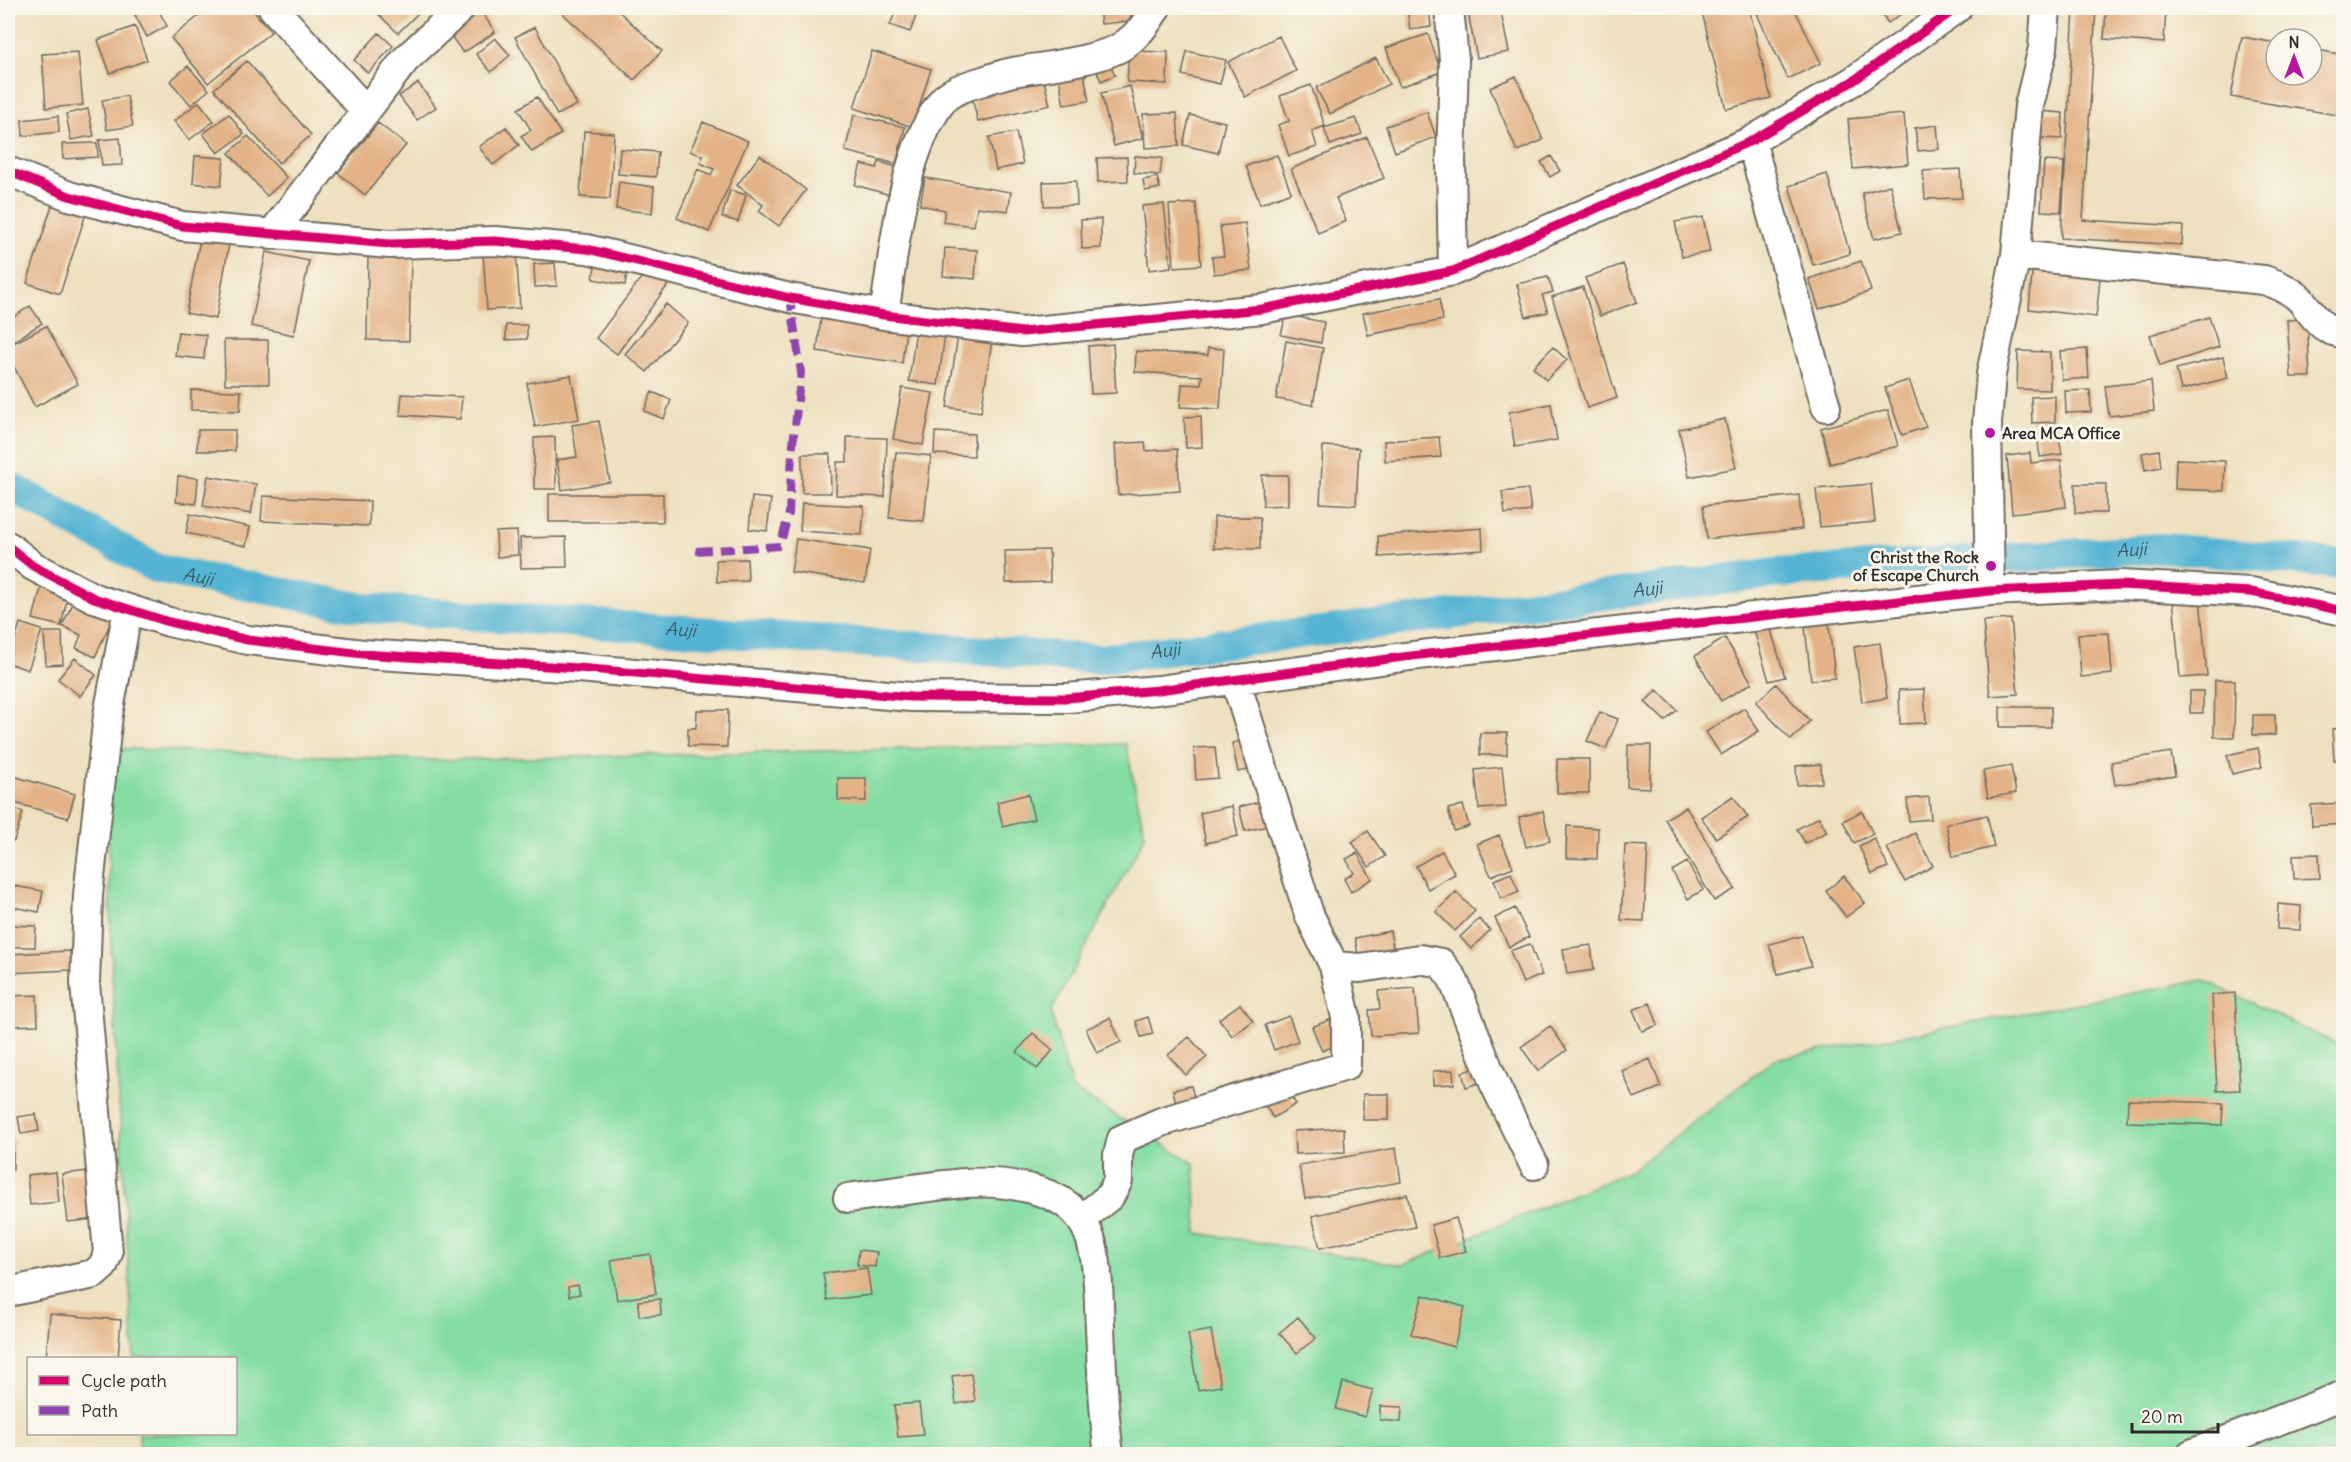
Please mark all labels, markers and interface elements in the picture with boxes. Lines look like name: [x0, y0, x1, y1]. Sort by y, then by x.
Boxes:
north arrow: [2264, 27, 2324, 87]
text: N: [2288, 32, 2300, 52]
place label: Area MCA Office: [2002, 423, 2121, 443]
marker: Area MCA Office: [1983, 426, 1997, 440]
water label: Auji: [2116, 537, 2149, 562]
place label: Christ the Rock of Escape Church: [1853, 547, 1979, 586]
marker: Christ the Rock of Escape Church: [1984, 559, 1998, 573]
water label: Auji: [181, 562, 217, 591]
water label: Auji: [1631, 575, 1665, 602]
water label: Auji: [665, 617, 698, 642]
water label: Auji: [1149, 637, 1183, 664]
legend: [27, 1357, 237, 1435]
text: Cycle path: [81, 1369, 167, 1392]
scale bar: [2132, 1396, 2218, 1434]
text: Path: [81, 1399, 118, 1422]
text: 20 m: [2141, 1405, 2183, 1428]

